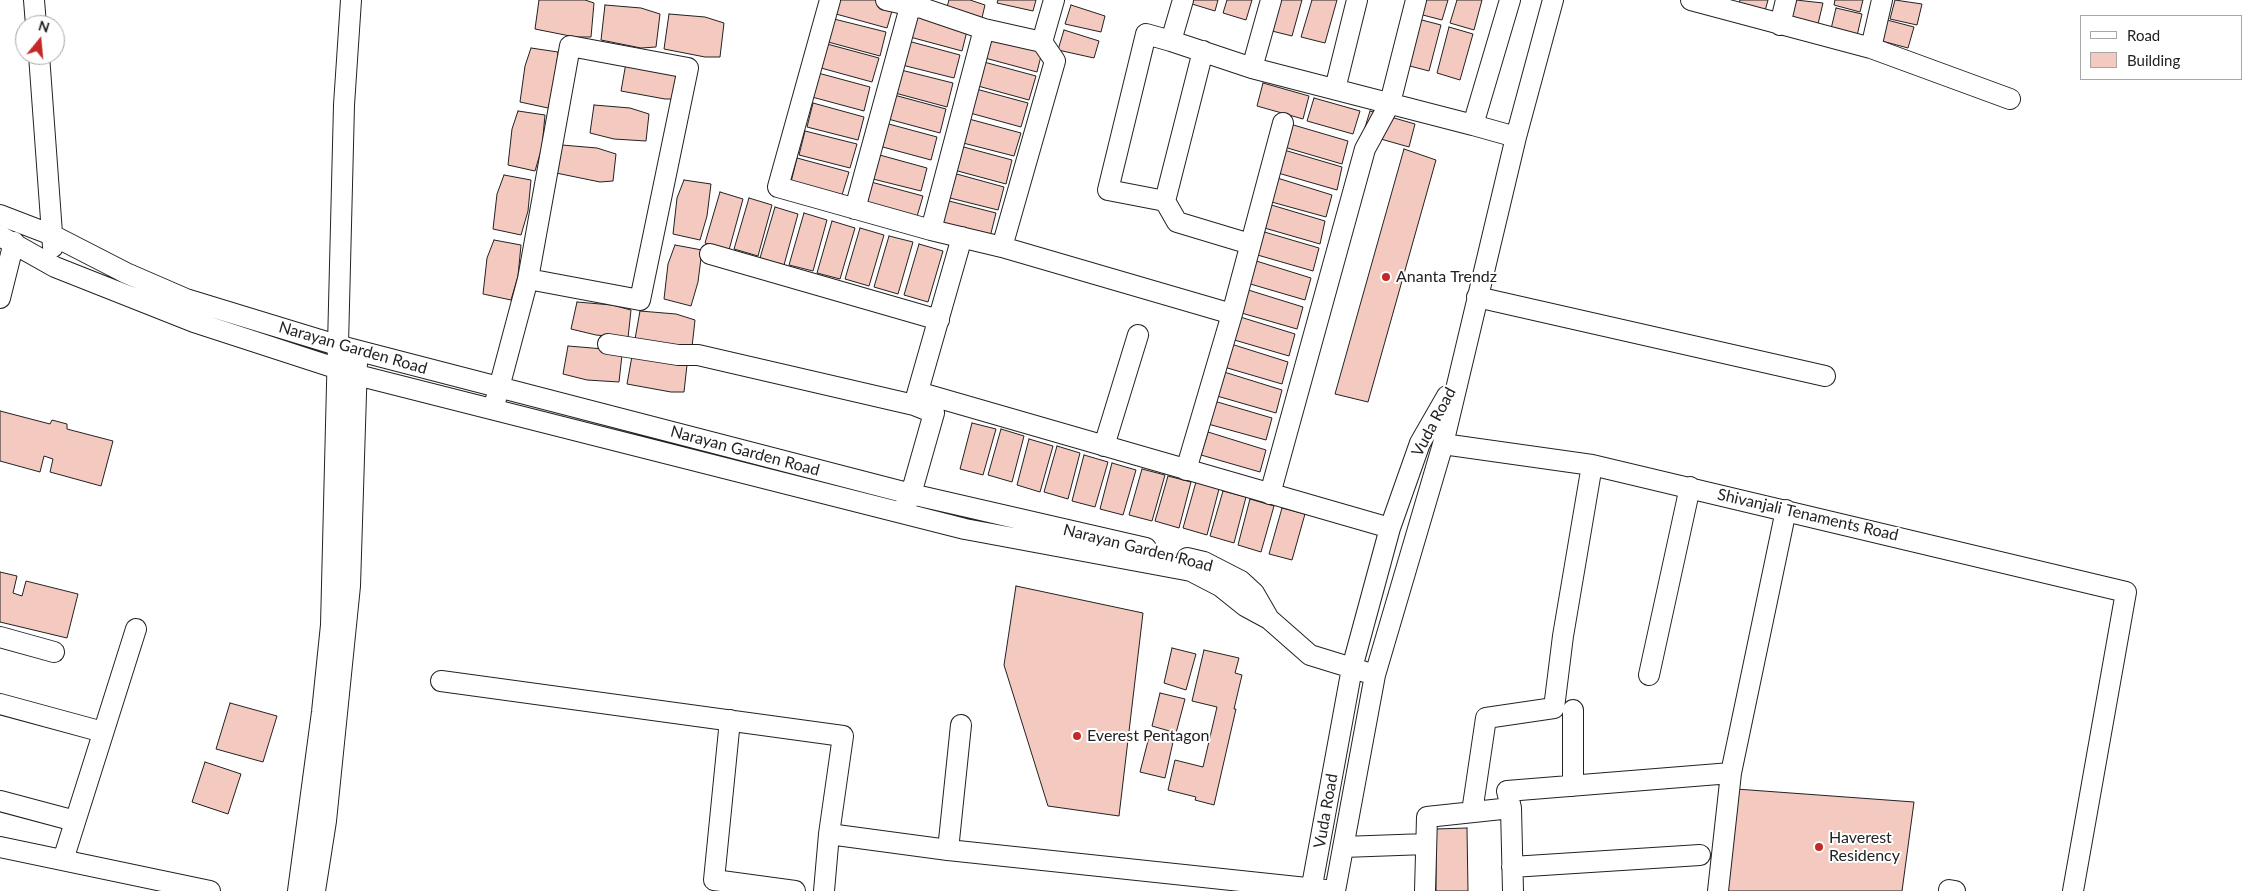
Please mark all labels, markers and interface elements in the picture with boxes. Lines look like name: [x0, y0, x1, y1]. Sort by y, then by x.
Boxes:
north arrow: [15, 15, 65, 65]
legend: [2080, 15, 2242, 80]
text: N: [37, 16, 52, 36]
text: Road: [2127, 26, 2160, 44]
text: Building: [2127, 51, 2180, 69]
place label: Ananta Trendz: [1396, 267, 1497, 287]
marker: Ananta Trendz: [1380, 271, 1392, 283]
street label: Narayan Garden Road: [277, 318, 429, 378]
street label: Vuda Road: [1408, 384, 1460, 460]
street label: Narayan Garden Road: [668, 422, 822, 480]
street label: Shivanjali Tenaments Road: [1716, 485, 1900, 545]
street label: Narayan Garden Road: [1061, 520, 1215, 576]
place label: Everest Pentagon: [1087, 726, 1209, 746]
marker: Everest Pentagon: [1071, 730, 1083, 742]
street label: Vuda Road: [1310, 772, 1342, 850]
place label: Haverest Residency: [1829, 828, 1900, 866]
marker: Haverest Residency: [1813, 841, 1825, 853]

